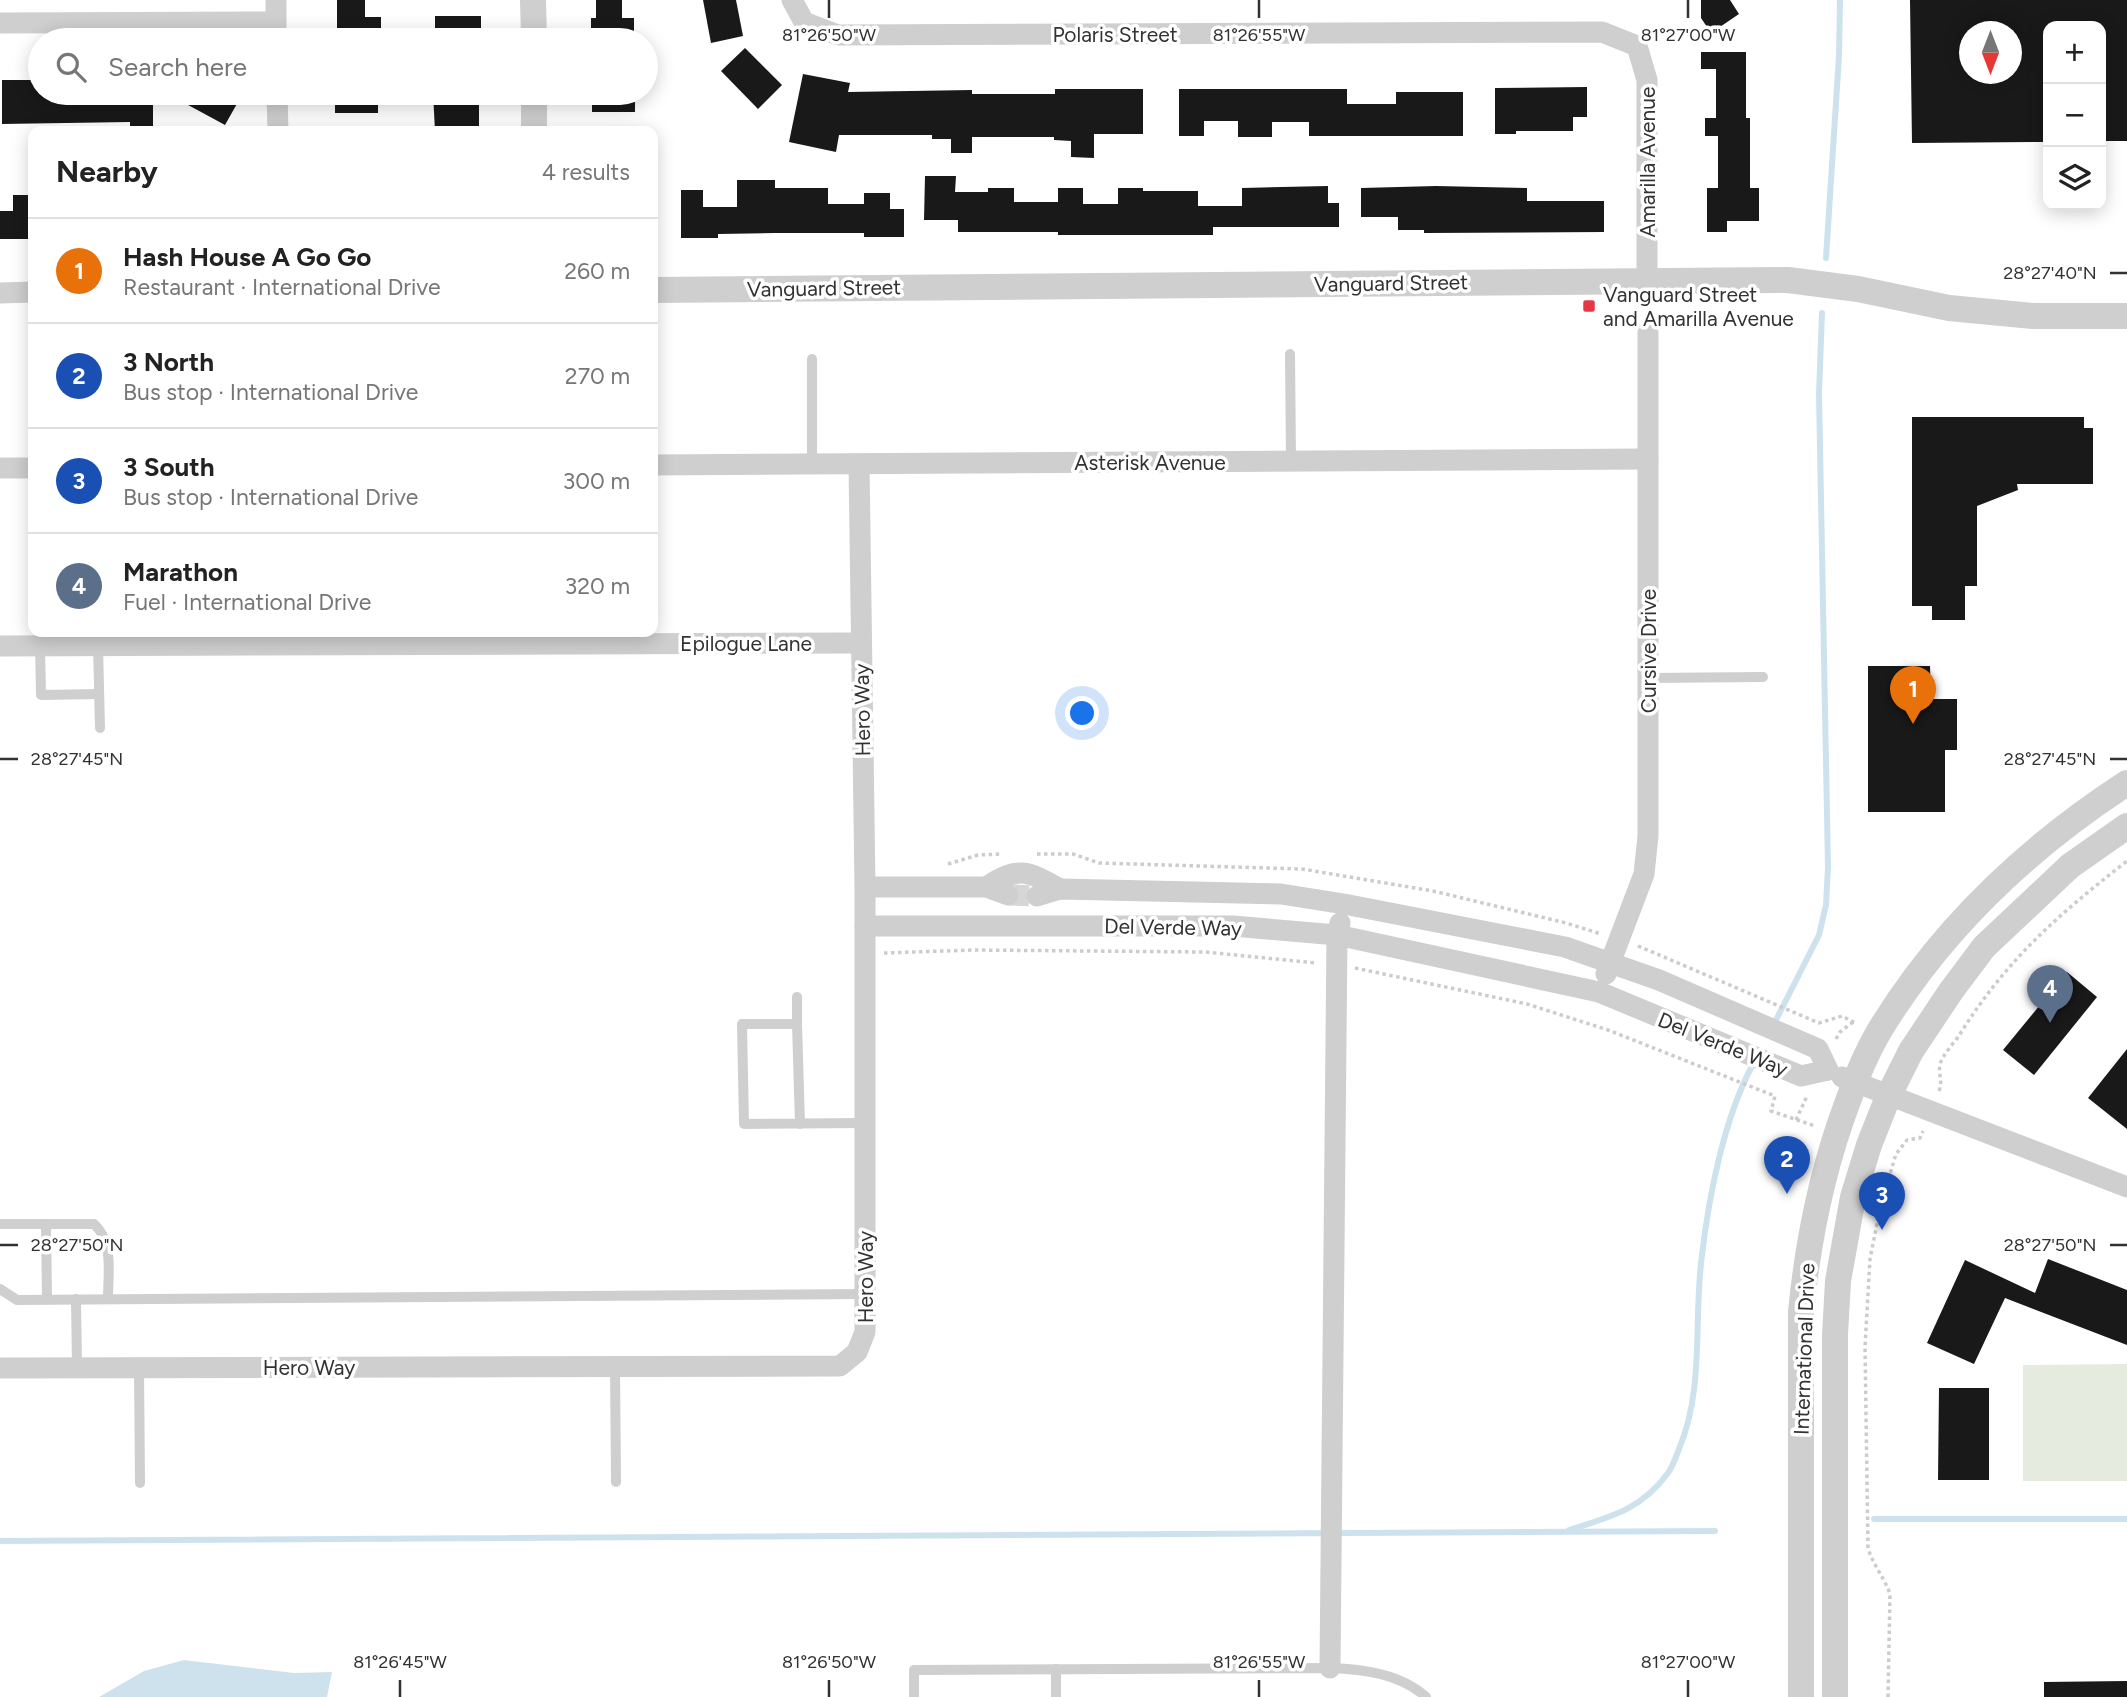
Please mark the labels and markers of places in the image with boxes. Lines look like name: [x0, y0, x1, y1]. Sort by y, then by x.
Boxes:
place label: Vanguard Street and Amarilla Avenue: [1603, 282, 1794, 331]
marker: Vanguard Street and Amarilla Avenue: [1581, 298, 1597, 314]
pin: 1: [1890, 666, 1936, 724]
pin: 4: [2027, 965, 2073, 1023]
pin: 2: [1764, 1136, 1810, 1194]
pin: 3: [1859, 1172, 1905, 1230]

